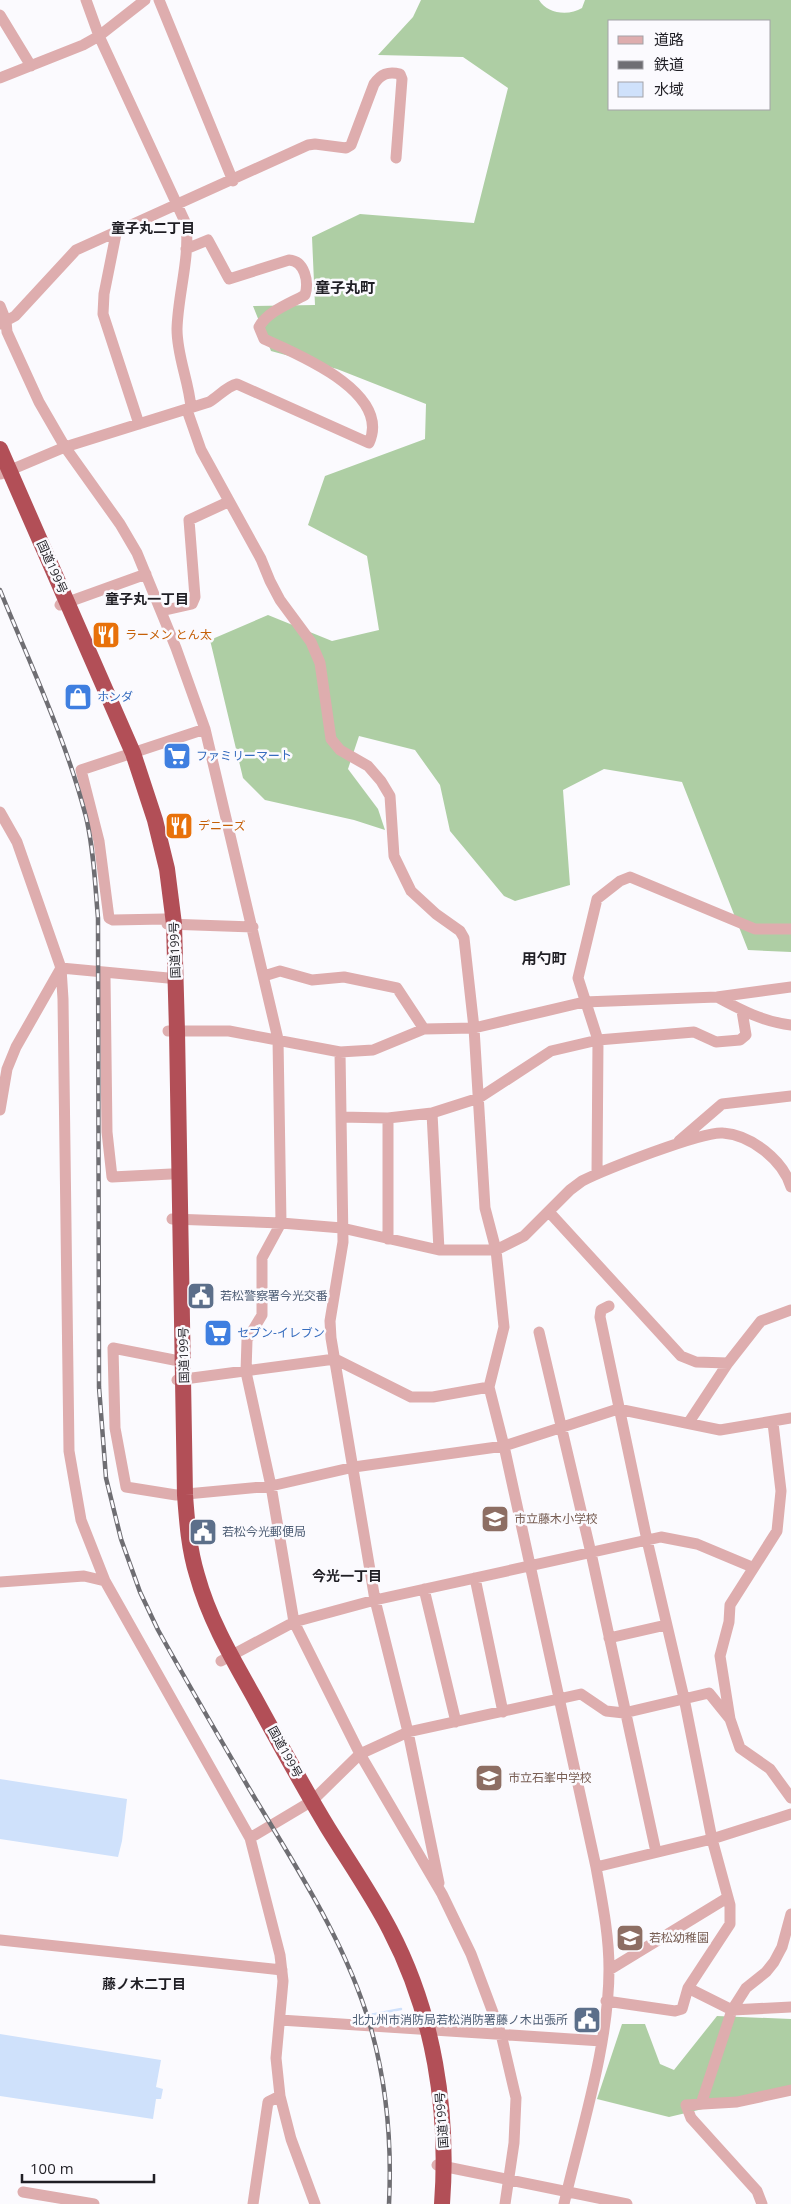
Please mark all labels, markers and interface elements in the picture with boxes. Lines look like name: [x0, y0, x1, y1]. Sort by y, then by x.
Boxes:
legend: [608, 20, 771, 110]
text: 道路: [654, 29, 684, 49]
text: 鉄道: [654, 54, 684, 74]
text: 水域: [654, 79, 684, 99]
district label: 童子丸二丁目: [111, 218, 195, 237]
district label: 童子丸町: [315, 277, 375, 297]
street label: 国道199号: [33, 537, 72, 596]
district label: 童子丸一丁目: [105, 589, 189, 608]
restaurant icon: ラーメン とん太: [91, 620, 121, 650]
place label: ラーメン とん太: [125, 626, 212, 643]
shop icon: ホンダ: [63, 682, 93, 712]
place label: ホンダ: [97, 688, 133, 705]
supermarket icon: ファミリーマート: [162, 741, 192, 771]
place label: ファミリーマート: [196, 747, 292, 764]
restaurant icon: デニーズ: [164, 811, 194, 841]
place label: デニーズ: [198, 817, 245, 834]
street label: 国道199号: [165, 921, 184, 979]
district label: 用勺町: [521, 948, 567, 968]
public building icon: 若松警察署今光交番: [186, 1281, 216, 1311]
place label: 若松警察署今光交番: [220, 1287, 328, 1304]
supermarket icon: セブン-イレブン: [203, 1318, 233, 1348]
place label: セブン-イレブン: [237, 1324, 325, 1341]
street label: 国道199号: [175, 1327, 192, 1383]
school or university icon: 市立藤木小学校: [480, 1504, 510, 1534]
place label: 市立藤木小学校: [514, 1510, 598, 1527]
public building icon: 若松今光郵便局: [188, 1517, 218, 1547]
place label: 若松今光郵便局: [222, 1523, 306, 1540]
district label: 今光一丁目: [312, 1566, 382, 1585]
street label: 国道199号: [264, 1723, 307, 1781]
school or university icon: 市立石峯中学校: [474, 1763, 504, 1793]
place label: 市立石峯中学校: [508, 1769, 592, 1786]
school or university icon: 若松幼稚園: [615, 1923, 645, 1953]
place label: 若松幼稚園: [649, 1929, 709, 1946]
district label: 藤ノ木二丁目: [102, 1974, 186, 1993]
public building icon: 北九州市消防局若松消防署藤ノ木出張所: [572, 2005, 602, 2035]
place label: 北九州市消防局若松消防署藤ノ木出張所: [352, 2011, 568, 2028]
street label: 国道199号: [431, 2091, 452, 2149]
scale bar: [22, 2152, 155, 2184]
text: 100 m: [30, 2158, 74, 2178]

